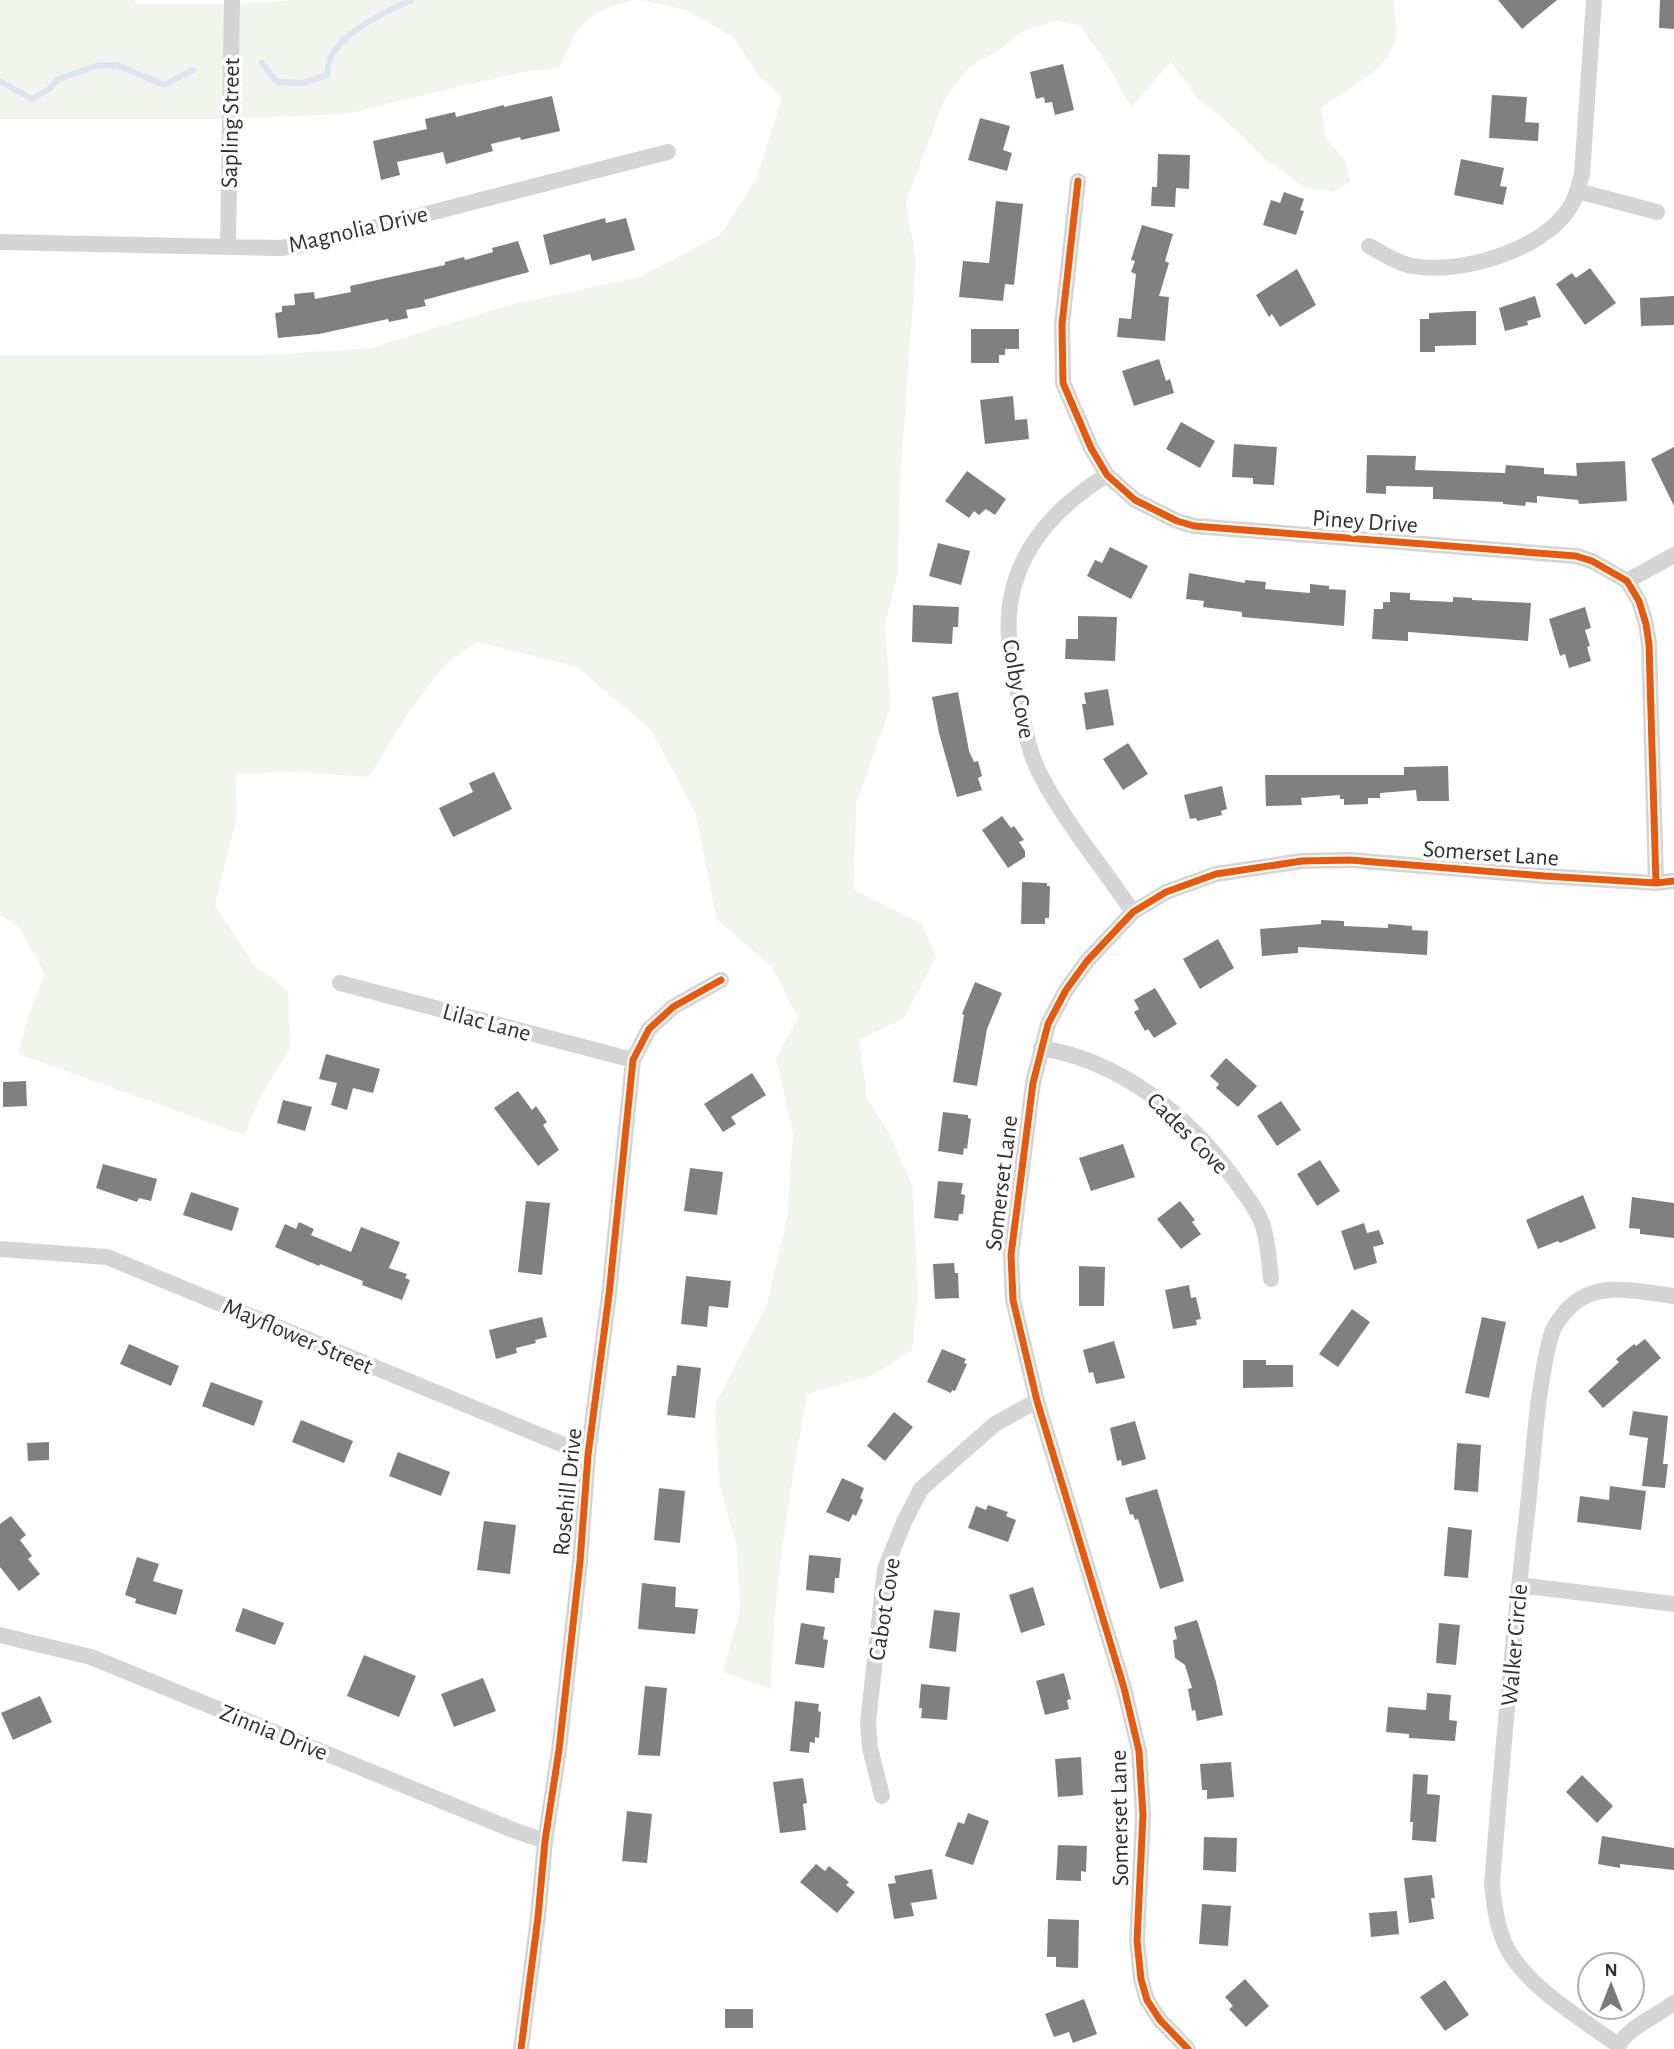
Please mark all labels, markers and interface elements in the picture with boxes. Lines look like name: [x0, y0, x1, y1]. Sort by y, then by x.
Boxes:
street label: Sapling Street: [218, 57, 244, 188]
street label: Magnolia Drive: [286, 202, 430, 258]
street label: Piney Drive: [1311, 506, 1419, 538]
street label: Colby Cove: [997, 638, 1039, 741]
street label: Somerset Lane: [1422, 837, 1560, 871]
street label: Lilac Lane: [440, 1000, 533, 1046]
street label: Cades Cove: [1142, 1088, 1233, 1179]
street label: Somerset Lane: [982, 1114, 1022, 1252]
street label: Mayflower Street: [219, 1295, 376, 1379]
street label: Rosehill Drive: [549, 1427, 587, 1557]
street label: Cabot Cove: [865, 1556, 905, 1662]
street label: Walker Circle: [1498, 1583, 1532, 1707]
street label: Zinnia Drive: [216, 1700, 331, 1765]
street label: Somerset Lane: [1107, 1750, 1133, 1886]
north arrow: [1576, 1951, 1646, 2021]
text: N: [1604, 1961, 1618, 1980]

